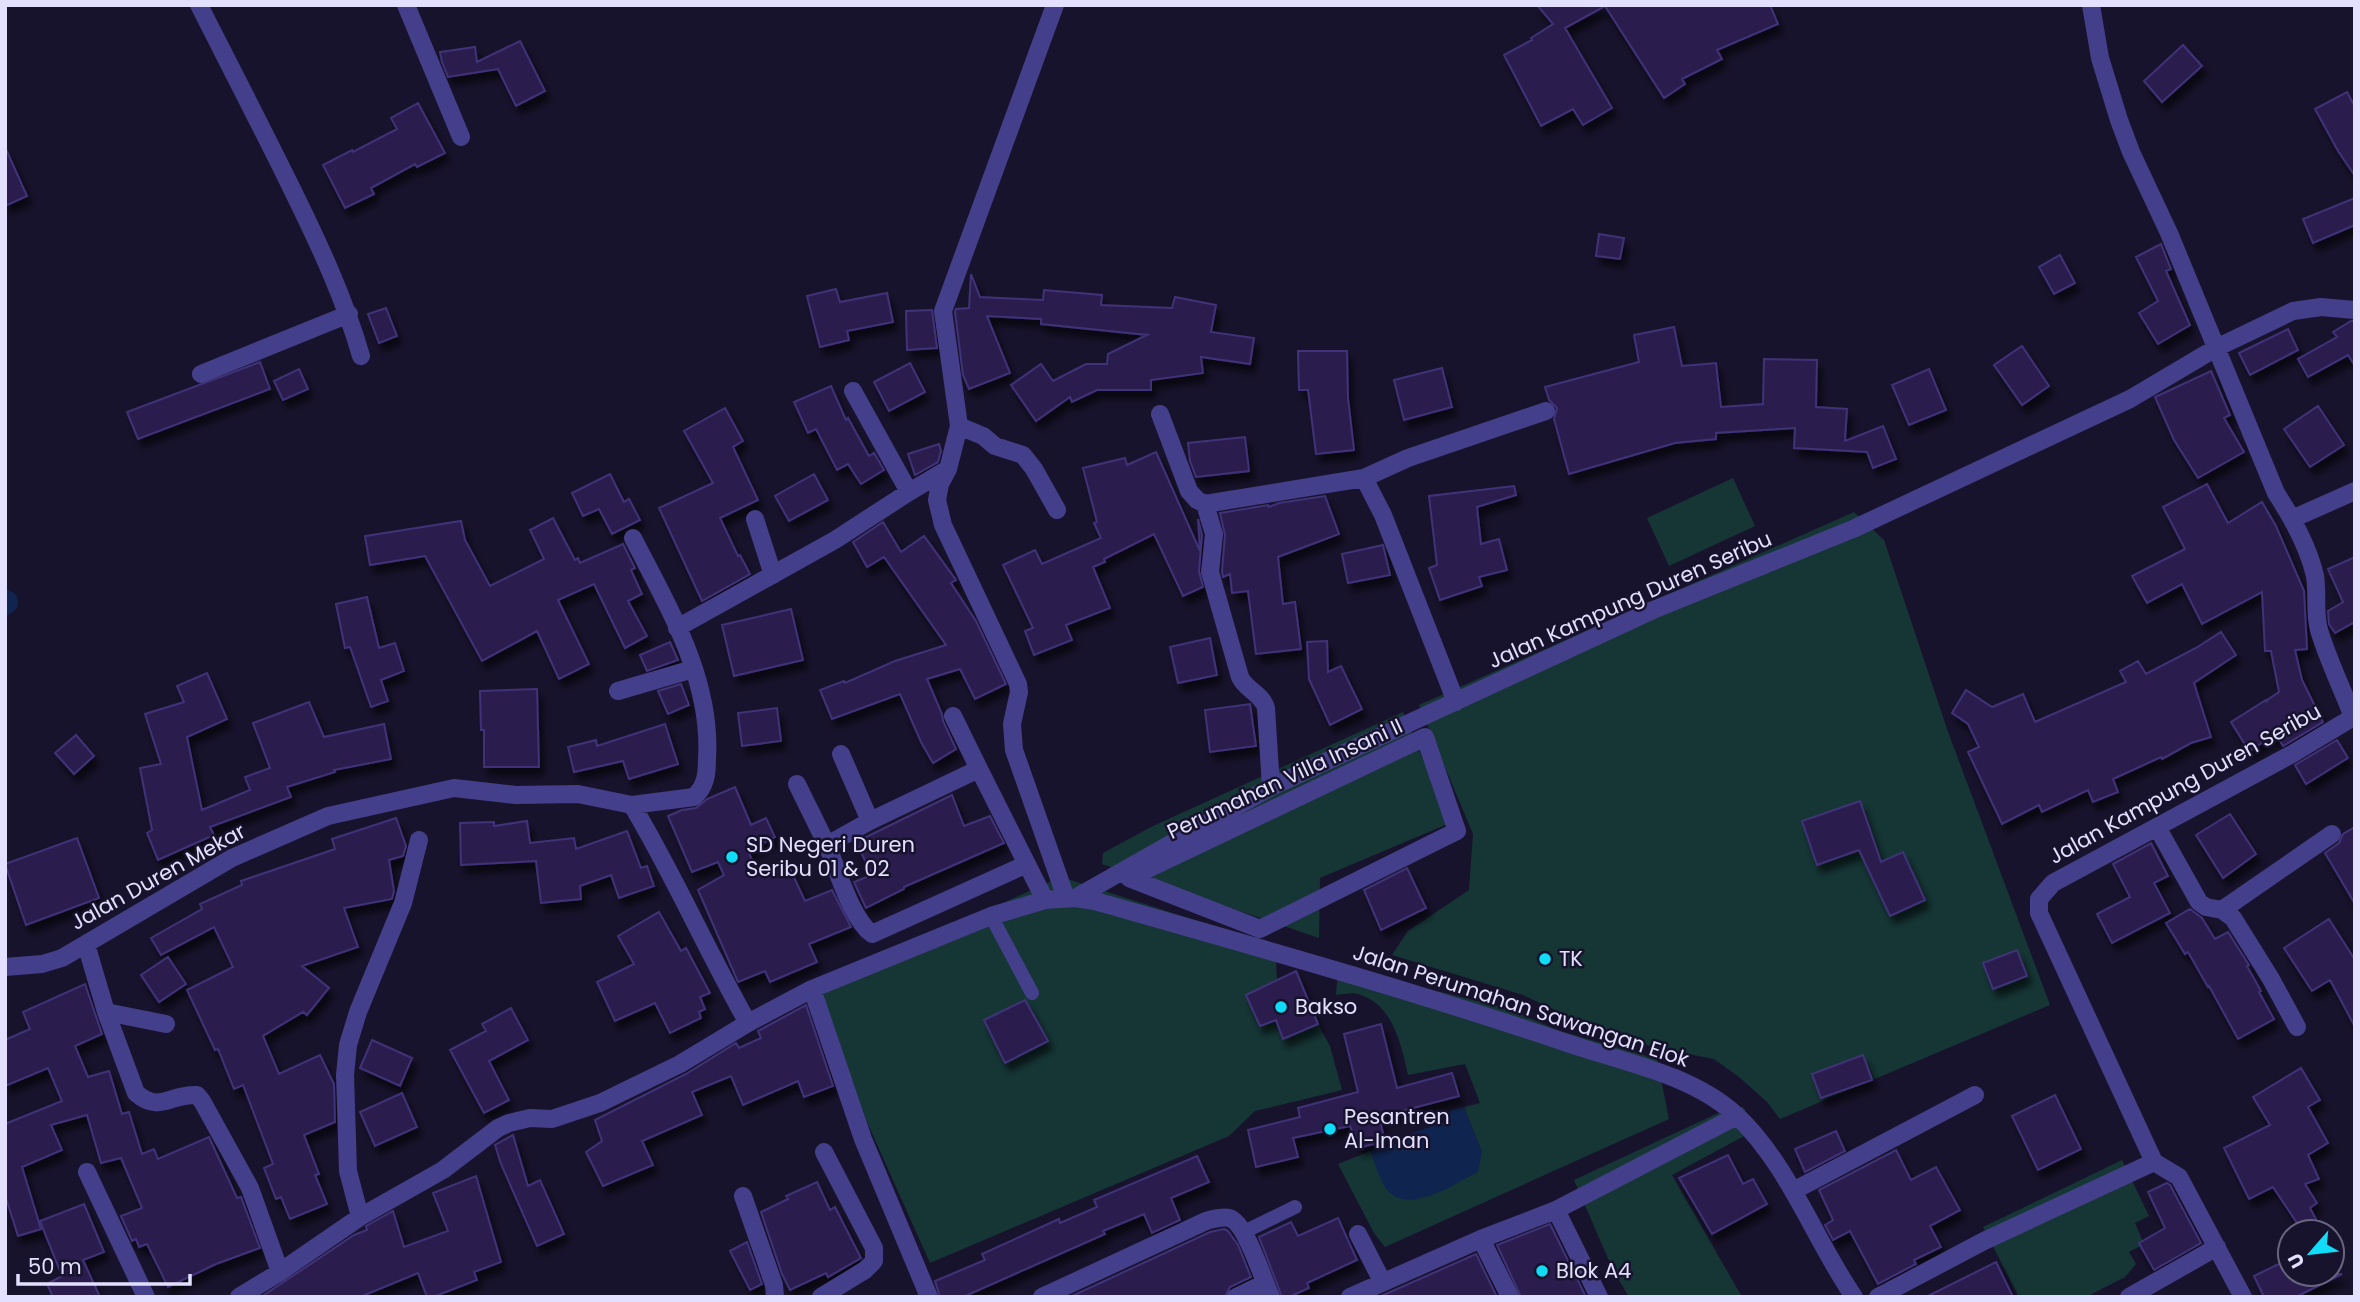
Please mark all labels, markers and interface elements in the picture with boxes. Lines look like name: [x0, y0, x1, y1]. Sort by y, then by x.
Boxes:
street label: Jalan Kampung Duren Seribu: [1484, 524, 1776, 675]
street label: Jalan Kampung Duren Seribu: [2043, 696, 2326, 871]
street label: Perumahan Villa Insani II: [1162, 711, 1407, 846]
street label: Jalan Duren Mekar: [65, 816, 251, 937]
place label: SD Negeri Duren Seribu 01 & 02: [746, 830, 915, 883]
marker: SD Negeri Duren Seribu 01 & 02: [724, 849, 740, 865]
street label: Jalan Perumahan Sawangan Elok: [1349, 937, 1693, 1074]
place label: TK: [1559, 944, 1583, 973]
marker: TK: [1537, 951, 1553, 967]
place label: Bakso: [1295, 992, 1357, 1021]
marker: Bakso: [1273, 999, 1289, 1015]
place label: Pesantren Al-Iman: [1344, 1102, 1450, 1155]
marker: Pesantren Al-Iman: [1322, 1121, 1338, 1137]
north arrow: [2276, 1218, 2346, 1288]
scale bar: [18, 1242, 189, 1286]
text: U: [2281, 1248, 2311, 1273]
text: 50 m: [28, 1252, 82, 1281]
place label: Blok A4: [1556, 1256, 1631, 1285]
marker: Blok A4: [1534, 1263, 1550, 1279]

